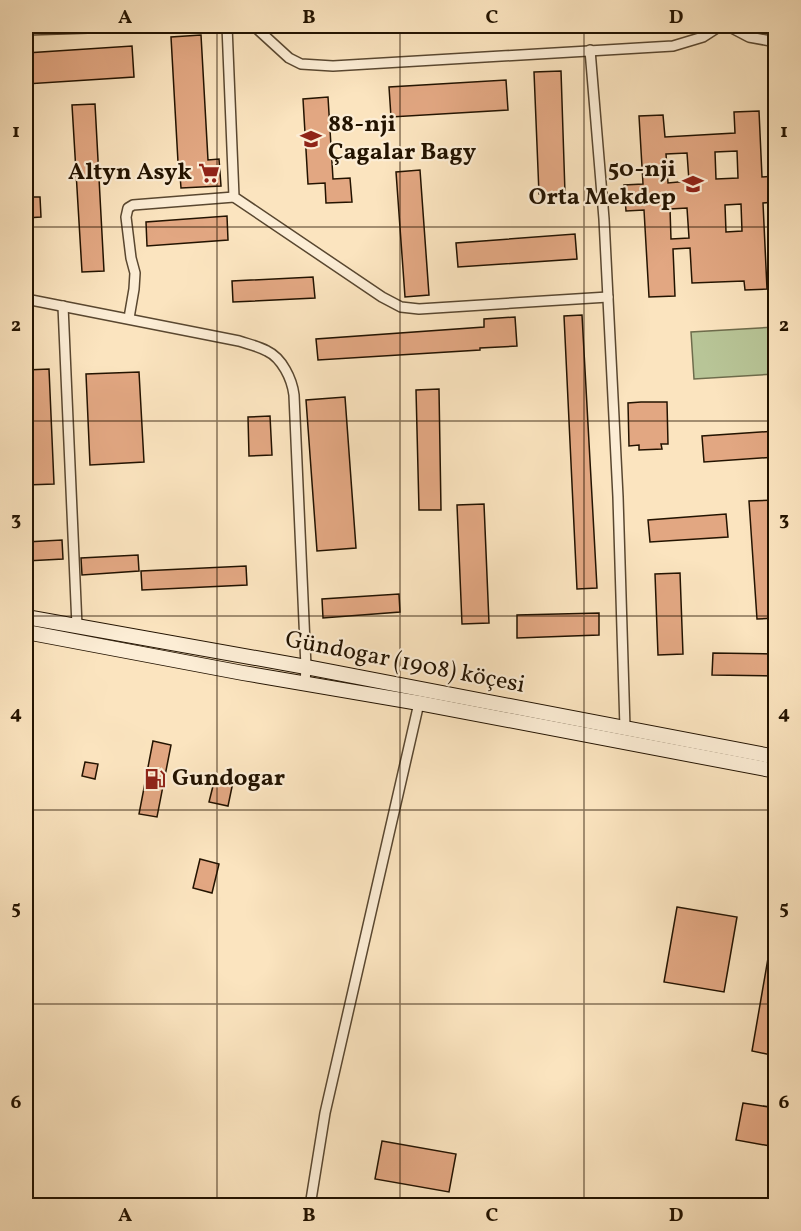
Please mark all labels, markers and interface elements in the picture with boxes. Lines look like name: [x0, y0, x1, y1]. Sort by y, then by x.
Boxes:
text: A: [118, 4, 132, 32]
text: B: [302, 4, 316, 32]
text: C: [486, 4, 499, 32]
text: D: [669, 4, 683, 32]
place label: 88-nji Çagalar Bagy: [328, 108, 477, 170]
text: 1: [12, 118, 20, 146]
text: 1: [780, 118, 788, 146]
school or university icon: 88-nji Çagalar Bagy: [299, 127, 323, 151]
place label: 50-nji Orta Mekdep: [529, 153, 676, 215]
place label: Altyn Asyk: [68, 156, 192, 190]
supermarket icon: Altyn Asyk: [197, 161, 221, 185]
school or university icon: 50-nji Orta Mekdep: [681, 172, 705, 196]
text: 2: [11, 312, 21, 340]
text: 2: [779, 312, 789, 340]
text: 3: [11, 506, 21, 534]
text: 3: [779, 506, 789, 534]
street label: Gündogar (1908) köçesi: [282, 623, 528, 703]
text: 4: [10, 700, 22, 728]
text: 4: [778, 700, 790, 728]
place label: Gundogar: [172, 762, 285, 796]
fuel station icon: Gundogar: [143, 767, 167, 791]
text: 5: [11, 895, 21, 923]
text: 5: [779, 895, 789, 923]
text: 6: [11, 1089, 22, 1117]
text: 6: [779, 1089, 790, 1117]
text: A: [118, 1202, 132, 1230]
text: B: [302, 1202, 316, 1230]
text: C: [486, 1202, 499, 1230]
text: D: [669, 1202, 683, 1230]

